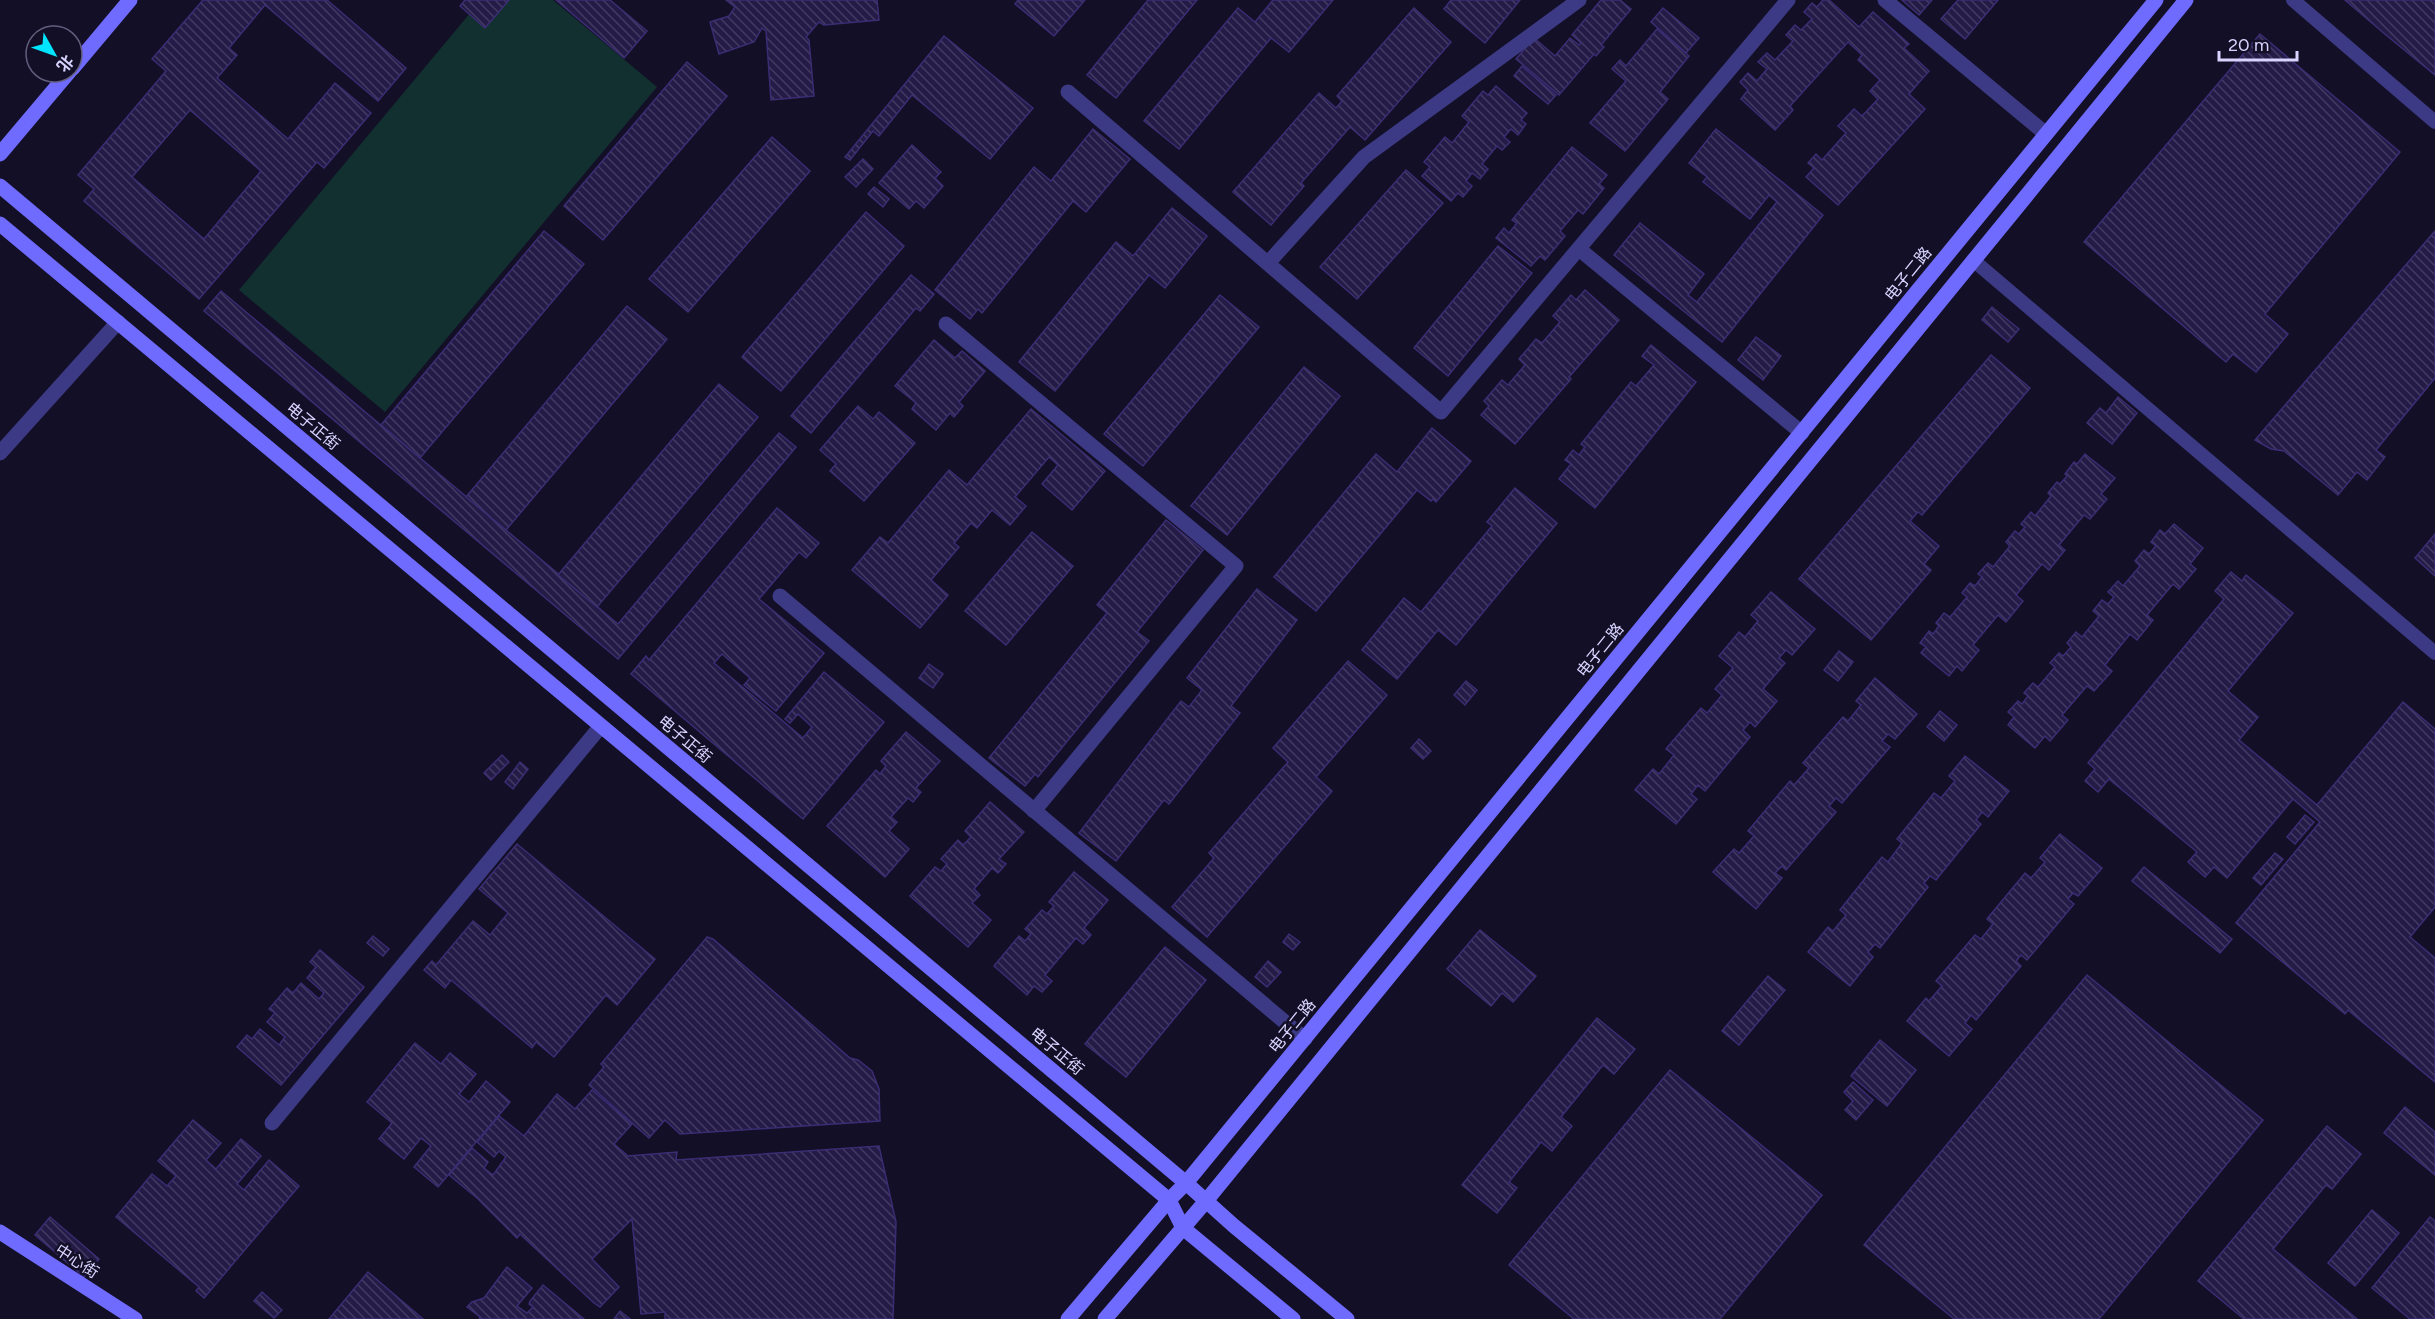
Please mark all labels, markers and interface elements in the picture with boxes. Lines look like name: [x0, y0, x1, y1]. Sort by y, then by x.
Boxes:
north arrow: [24, 24, 84, 84]
scale bar: [2219, 24, 2297, 62]
text: 20 m: [2228, 34, 2269, 56]
text: 北: [53, 51, 78, 76]
street label: 电子二路: [1880, 243, 1936, 305]
street label: 电子正街: [282, 398, 344, 454]
street label: 电子二路: [1572, 619, 1628, 681]
street label: 电子正街: [654, 711, 716, 767]
street label: 电子二路: [1264, 995, 1320, 1057]
street label: 电子正街: [1026, 1023, 1088, 1079]
street label: 中心街: [52, 1240, 102, 1282]

